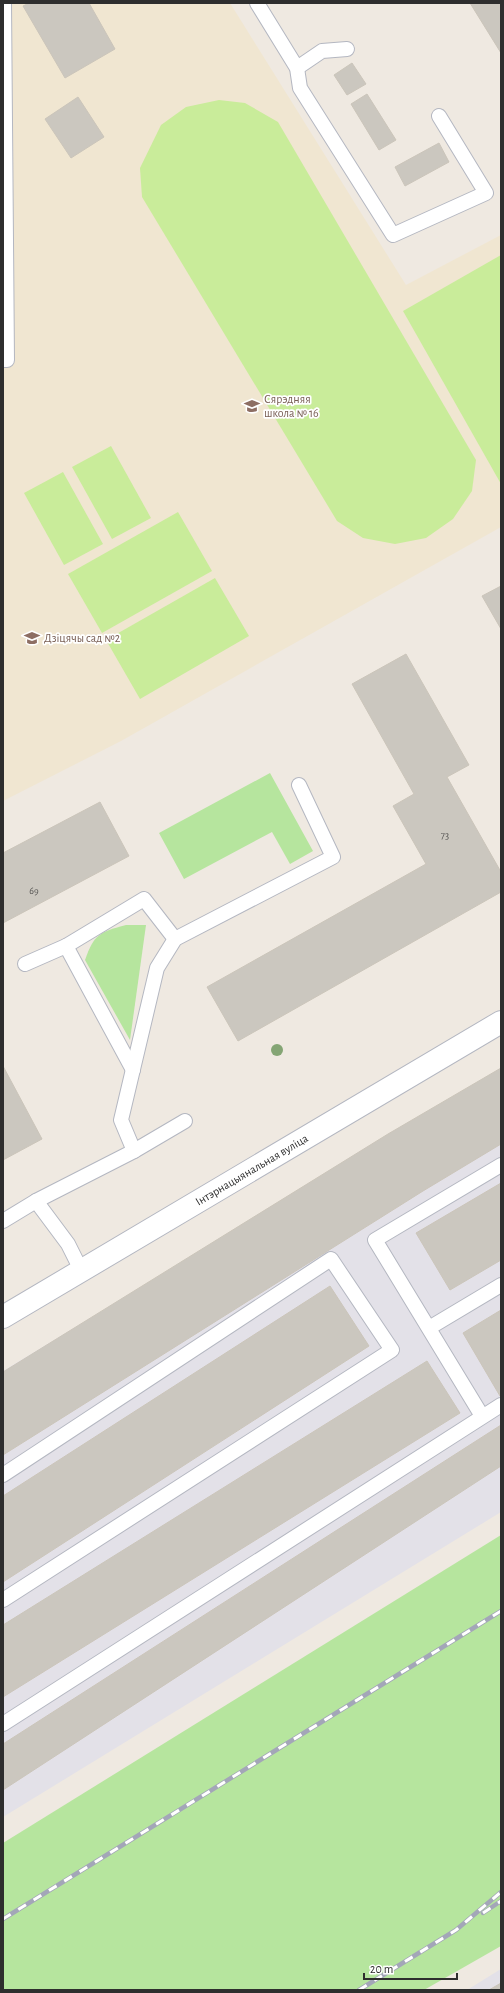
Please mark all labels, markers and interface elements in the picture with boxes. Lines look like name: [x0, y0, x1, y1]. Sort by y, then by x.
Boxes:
place label: Сярэдняя школа № 16: [264, 393, 319, 419]
school or university icon: Сярэдняя школа № 16: [243, 397, 261, 415]
school or university icon: Дзіцячы сад №2: [23, 629, 41, 647]
place label: Дзіцячы сад №2: [44, 632, 121, 644]
house number: 73: [441, 831, 449, 841]
house number: 69: [29, 886, 39, 896]
street label: Інтэрнацыянальная вуліца: [193, 1132, 310, 1208]
scale bar: [364, 1955, 457, 1981]
text: 20 m: [370, 1963, 393, 1975]

